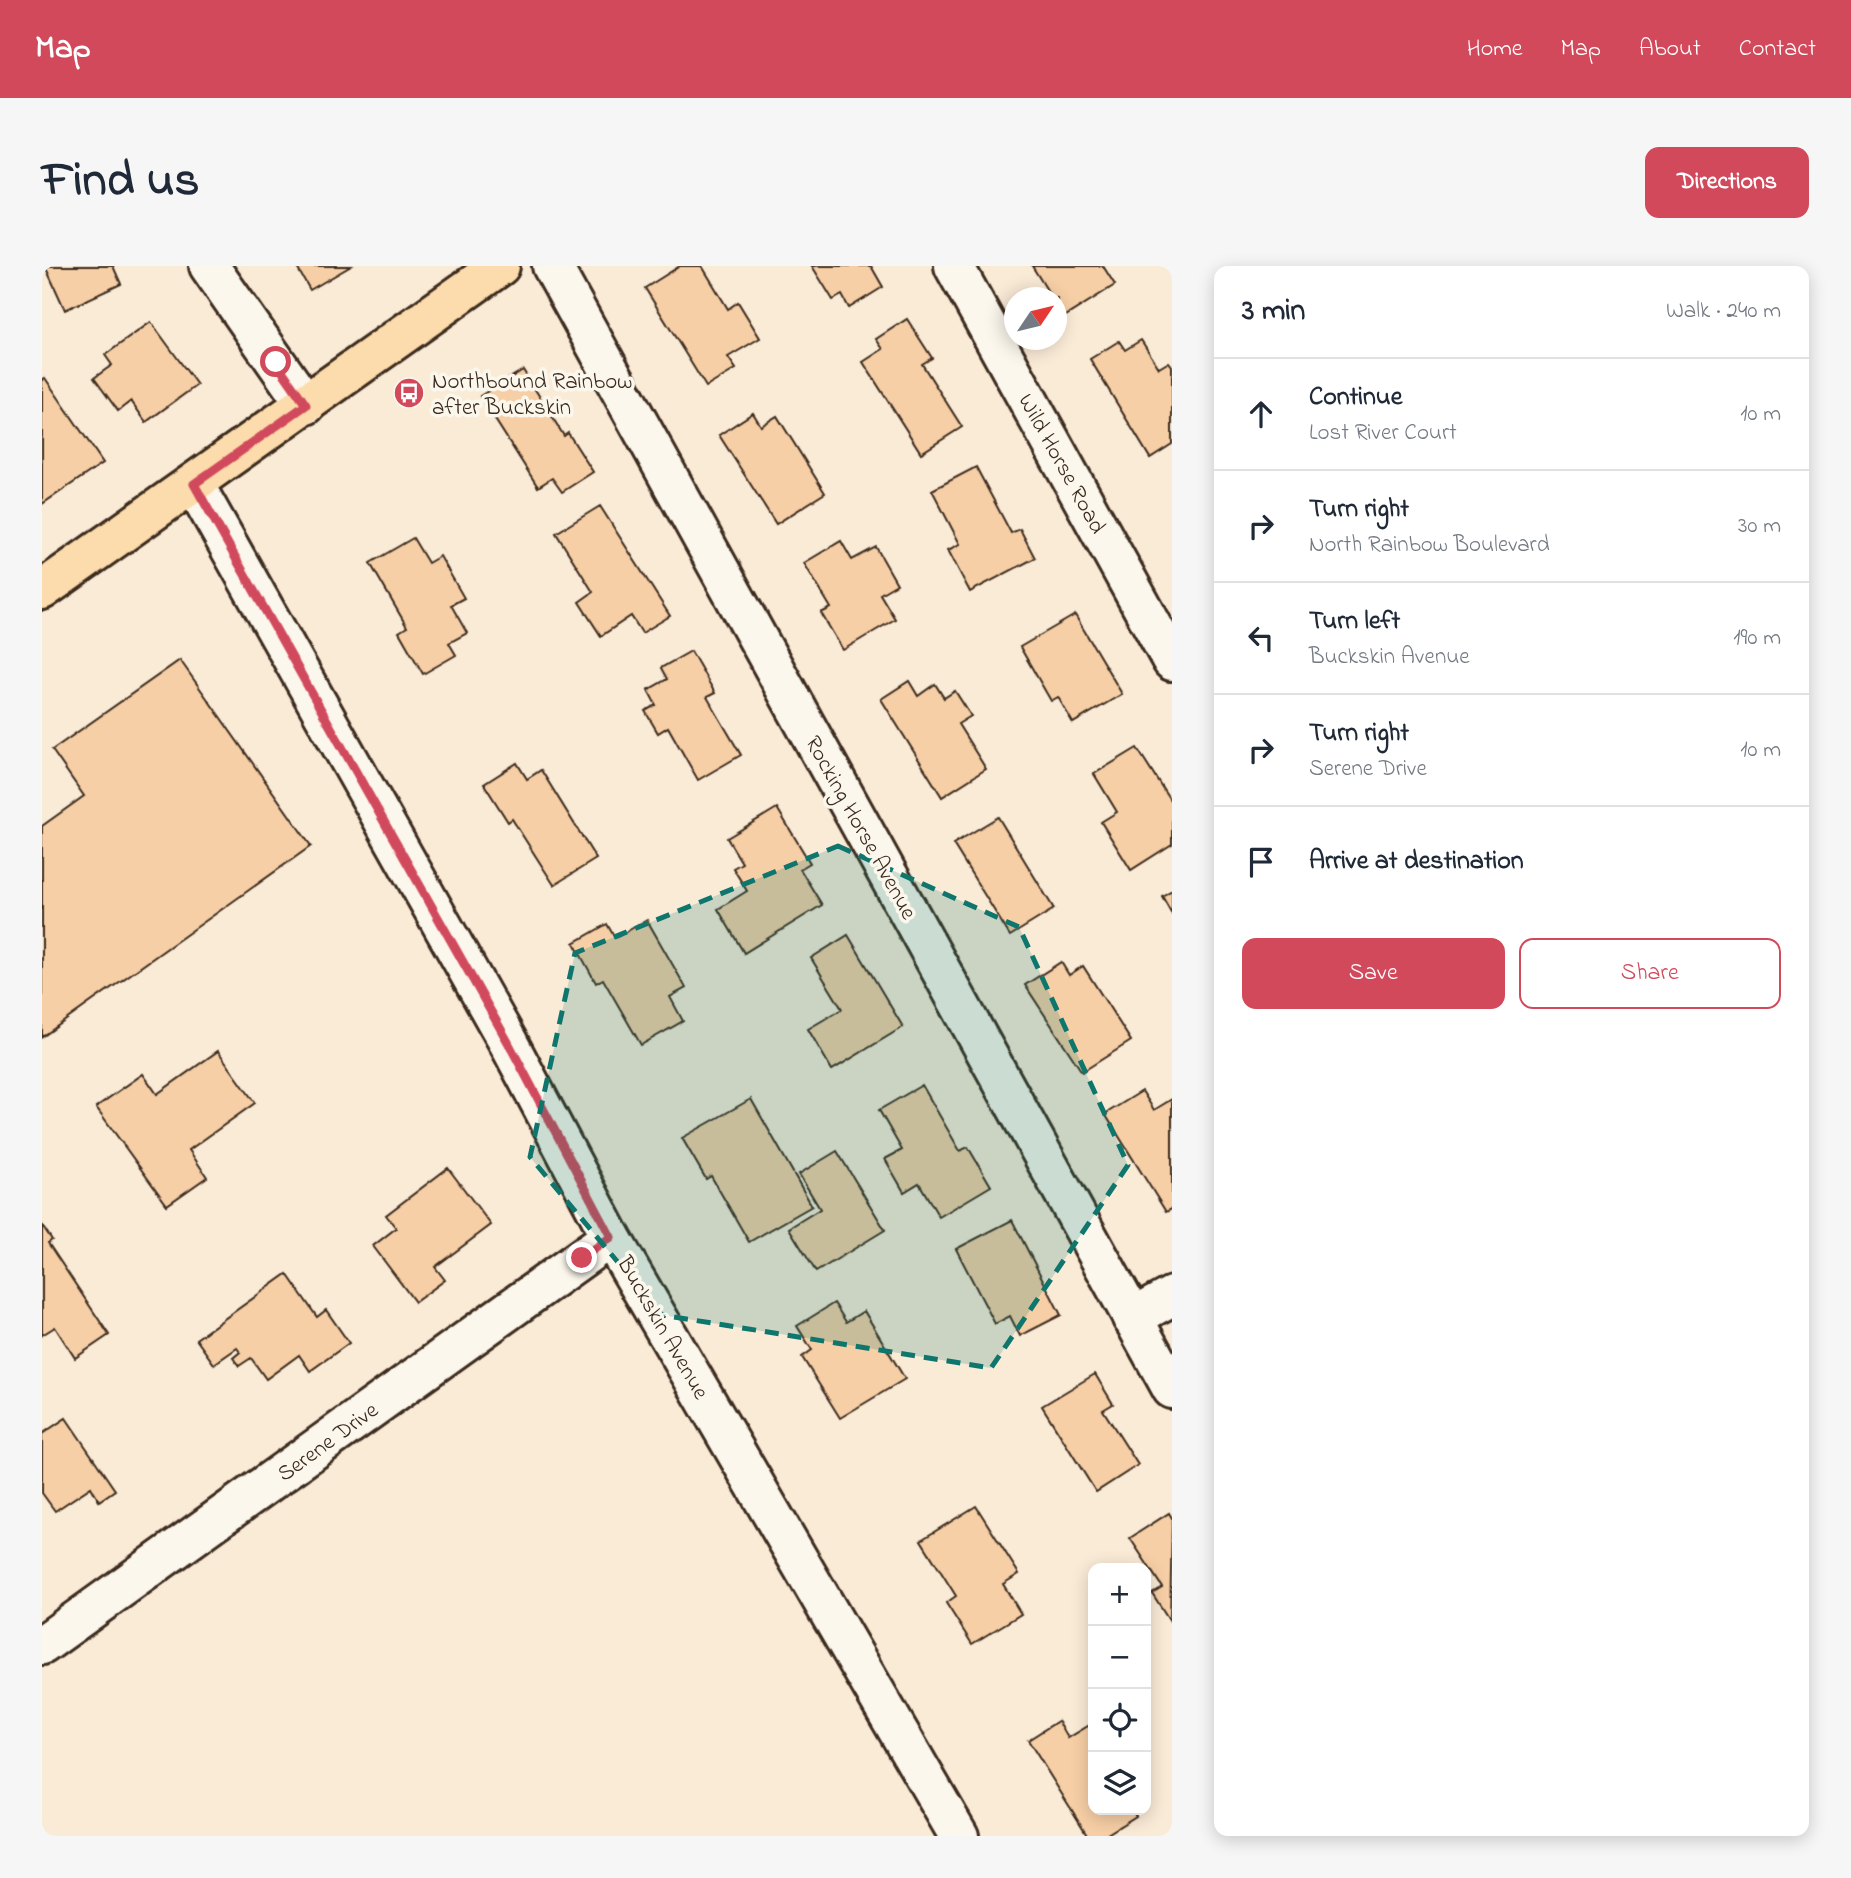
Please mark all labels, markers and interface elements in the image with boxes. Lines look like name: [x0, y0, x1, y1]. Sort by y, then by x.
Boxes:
text: Map: [35, 25, 91, 73]
text: Home: [1467, 32, 1523, 67]
text: Map: [1561, 32, 1601, 67]
text: About: [1639, 32, 1701, 67]
text: Contact: [1739, 32, 1816, 67]
text: Find us: [42, 146, 199, 218]
button: Directions: [1645, 147, 1809, 218]
north arrow: [1004, 287, 1067, 350]
text: 3 min: [1242, 290, 1305, 334]
text: Walk · 240 m: [1666, 295, 1781, 328]
route start: [260, 346, 291, 377]
place label: Northbound Rainbow after Buckskin: [432, 366, 632, 425]
bus stop icon: Northbound Rainbow after Buckskin: [392, 376, 426, 410]
text: Continue: [1309, 379, 1402, 417]
street label: Wild Horse Road: [1009, 388, 1113, 540]
icon: ahead: [1242, 395, 1280, 433]
text: 10 m: [1740, 398, 1781, 431]
text: Lost River Court: [1309, 417, 1457, 450]
text: Turn right: [1309, 491, 1409, 529]
icon: right: [1242, 507, 1280, 545]
text: 30 m: [1738, 510, 1781, 543]
text: North Rainbow Boulevard: [1309, 529, 1550, 562]
text: Turn left: [1309, 603, 1400, 641]
icon: left: [1242, 619, 1280, 657]
text: 190 m: [1733, 622, 1781, 655]
text: Buckskin Avenue: [1309, 641, 1470, 674]
text: Turn right: [1309, 715, 1409, 753]
street label: Rocking Horse Avenue: [795, 730, 924, 927]
icon: right: [1242, 731, 1280, 769]
text: 10 m: [1740, 734, 1781, 767]
text: Serene Drive: [1309, 753, 1427, 786]
icon: arrive: [1242, 843, 1280, 881]
text: Arrive at destination: [1309, 843, 1524, 881]
button: Save: [1242, 938, 1505, 1009]
button: Share: [1519, 938, 1781, 1009]
route end: [566, 1242, 597, 1273]
street label: Buckskin Avenue: [607, 1250, 717, 1407]
street label: Serene Drive: [271, 1395, 386, 1491]
map controls: [1088, 1563, 1151, 1815]
button: +: [1088, 1563, 1151, 1626]
button: −: [1088, 1626, 1151, 1689]
button: locate: [1088, 1689, 1151, 1752]
button: layers: [1088, 1752, 1151, 1815]

